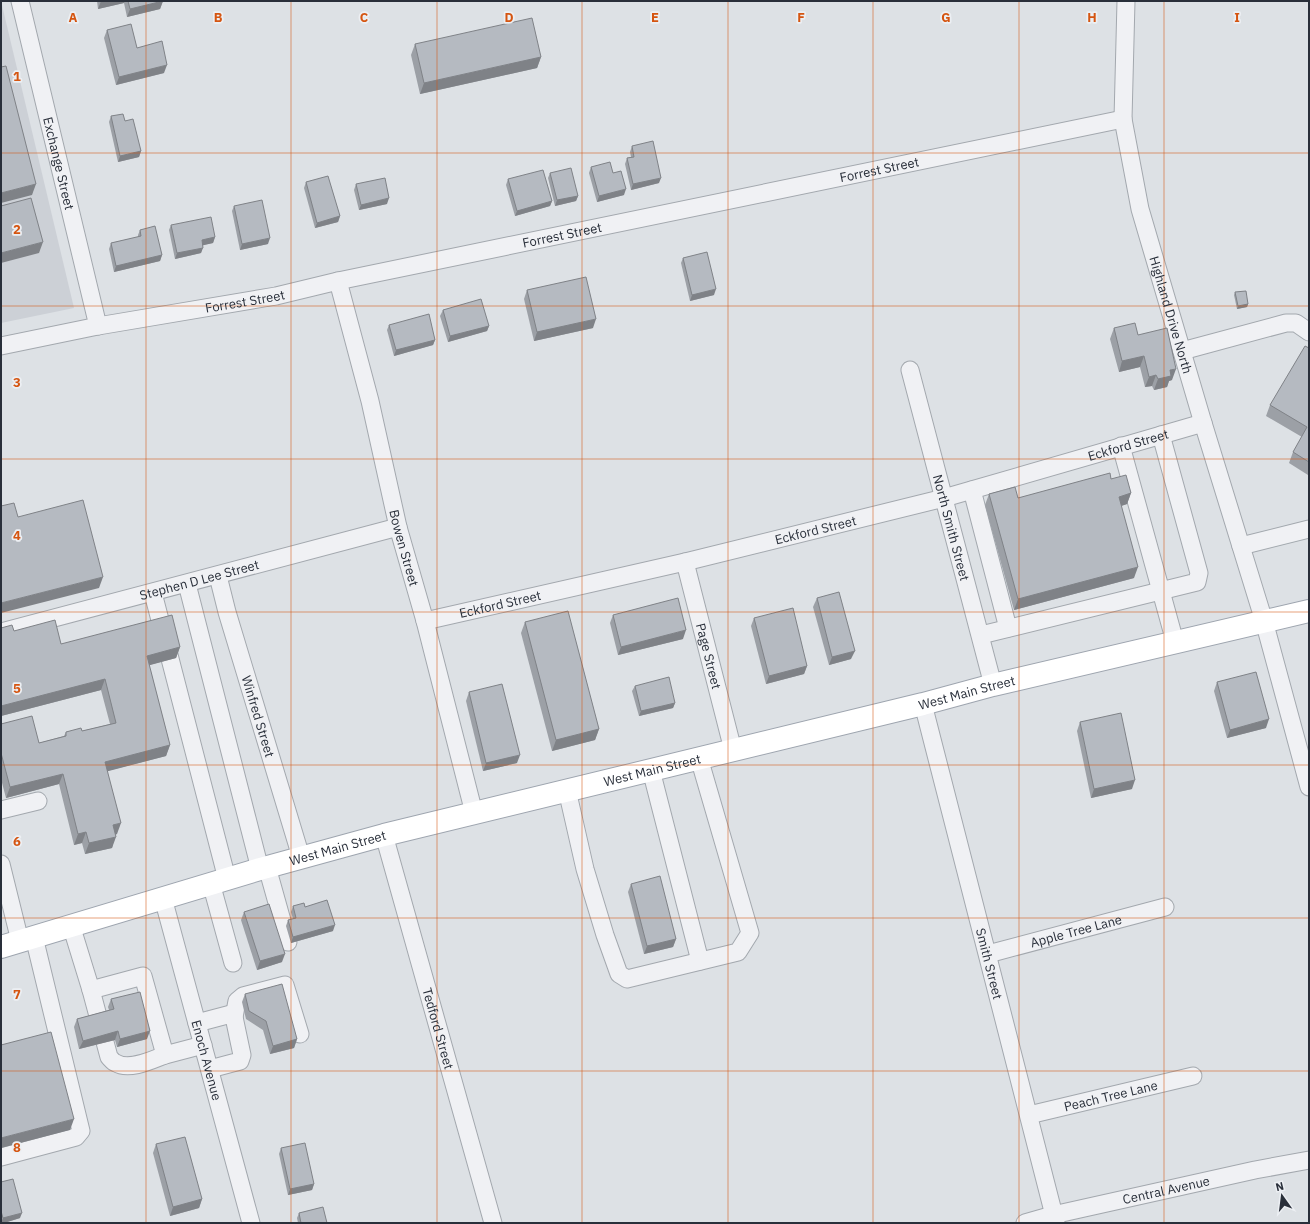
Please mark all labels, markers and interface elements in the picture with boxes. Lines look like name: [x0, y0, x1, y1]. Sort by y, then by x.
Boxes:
text: A: [69, 9, 78, 26]
text: B: [214, 9, 223, 26]
text: C: [360, 9, 369, 26]
text: D: [504, 9, 514, 26]
text: E: [651, 9, 659, 26]
text: F: [797, 9, 805, 26]
text: G: [941, 9, 951, 26]
text: H: [1087, 9, 1097, 26]
text: I: [1234, 9, 1240, 26]
text: 1: [13, 68, 21, 85]
street label: Exchange Street: [40, 115, 78, 212]
street label: Forrest Street: [838, 153, 920, 186]
street label: Forrest Street: [521, 218, 603, 251]
text: 2: [13, 221, 21, 238]
street label: Highland Drive North: [1146, 254, 1197, 376]
street label: Forrest Street: [204, 286, 286, 316]
text: 3: [13, 374, 21, 391]
street label: Eckford Street: [1086, 425, 1170, 464]
street label: North Smith Street: [929, 473, 974, 583]
street label: Bowen Street: [386, 508, 423, 588]
street label: Eckford Street: [773, 512, 858, 548]
text: 4: [13, 527, 21, 544]
street label: Stephen D Lee Street: [138, 556, 261, 604]
street label: Eckford Street: [458, 586, 543, 621]
street label: Page Street: [692, 621, 726, 691]
street label: West Main Street: [916, 672, 1017, 713]
street label: Winfred Street: [238, 673, 279, 759]
text: 5: [13, 680, 21, 697]
street label: West Main Street: [602, 750, 702, 790]
street label: West Main Street: [287, 826, 388, 869]
text: 6: [13, 833, 21, 850]
street label: Apple Tree Lane: [1028, 910, 1124, 951]
street label: Smith Street: [972, 926, 1007, 1001]
text: 7: [13, 986, 21, 1003]
street label: Tedford Street: [419, 986, 458, 1071]
street label: Enoch Avenue: [188, 1018, 226, 1102]
street label: Peach Tree Lane: [1062, 1076, 1159, 1115]
text: 8: [13, 1139, 21, 1156]
street label: Central Avenue: [1121, 1172, 1211, 1208]
north arrow: [1262, 1176, 1302, 1216]
text: N: [1274, 1179, 1285, 1194]

